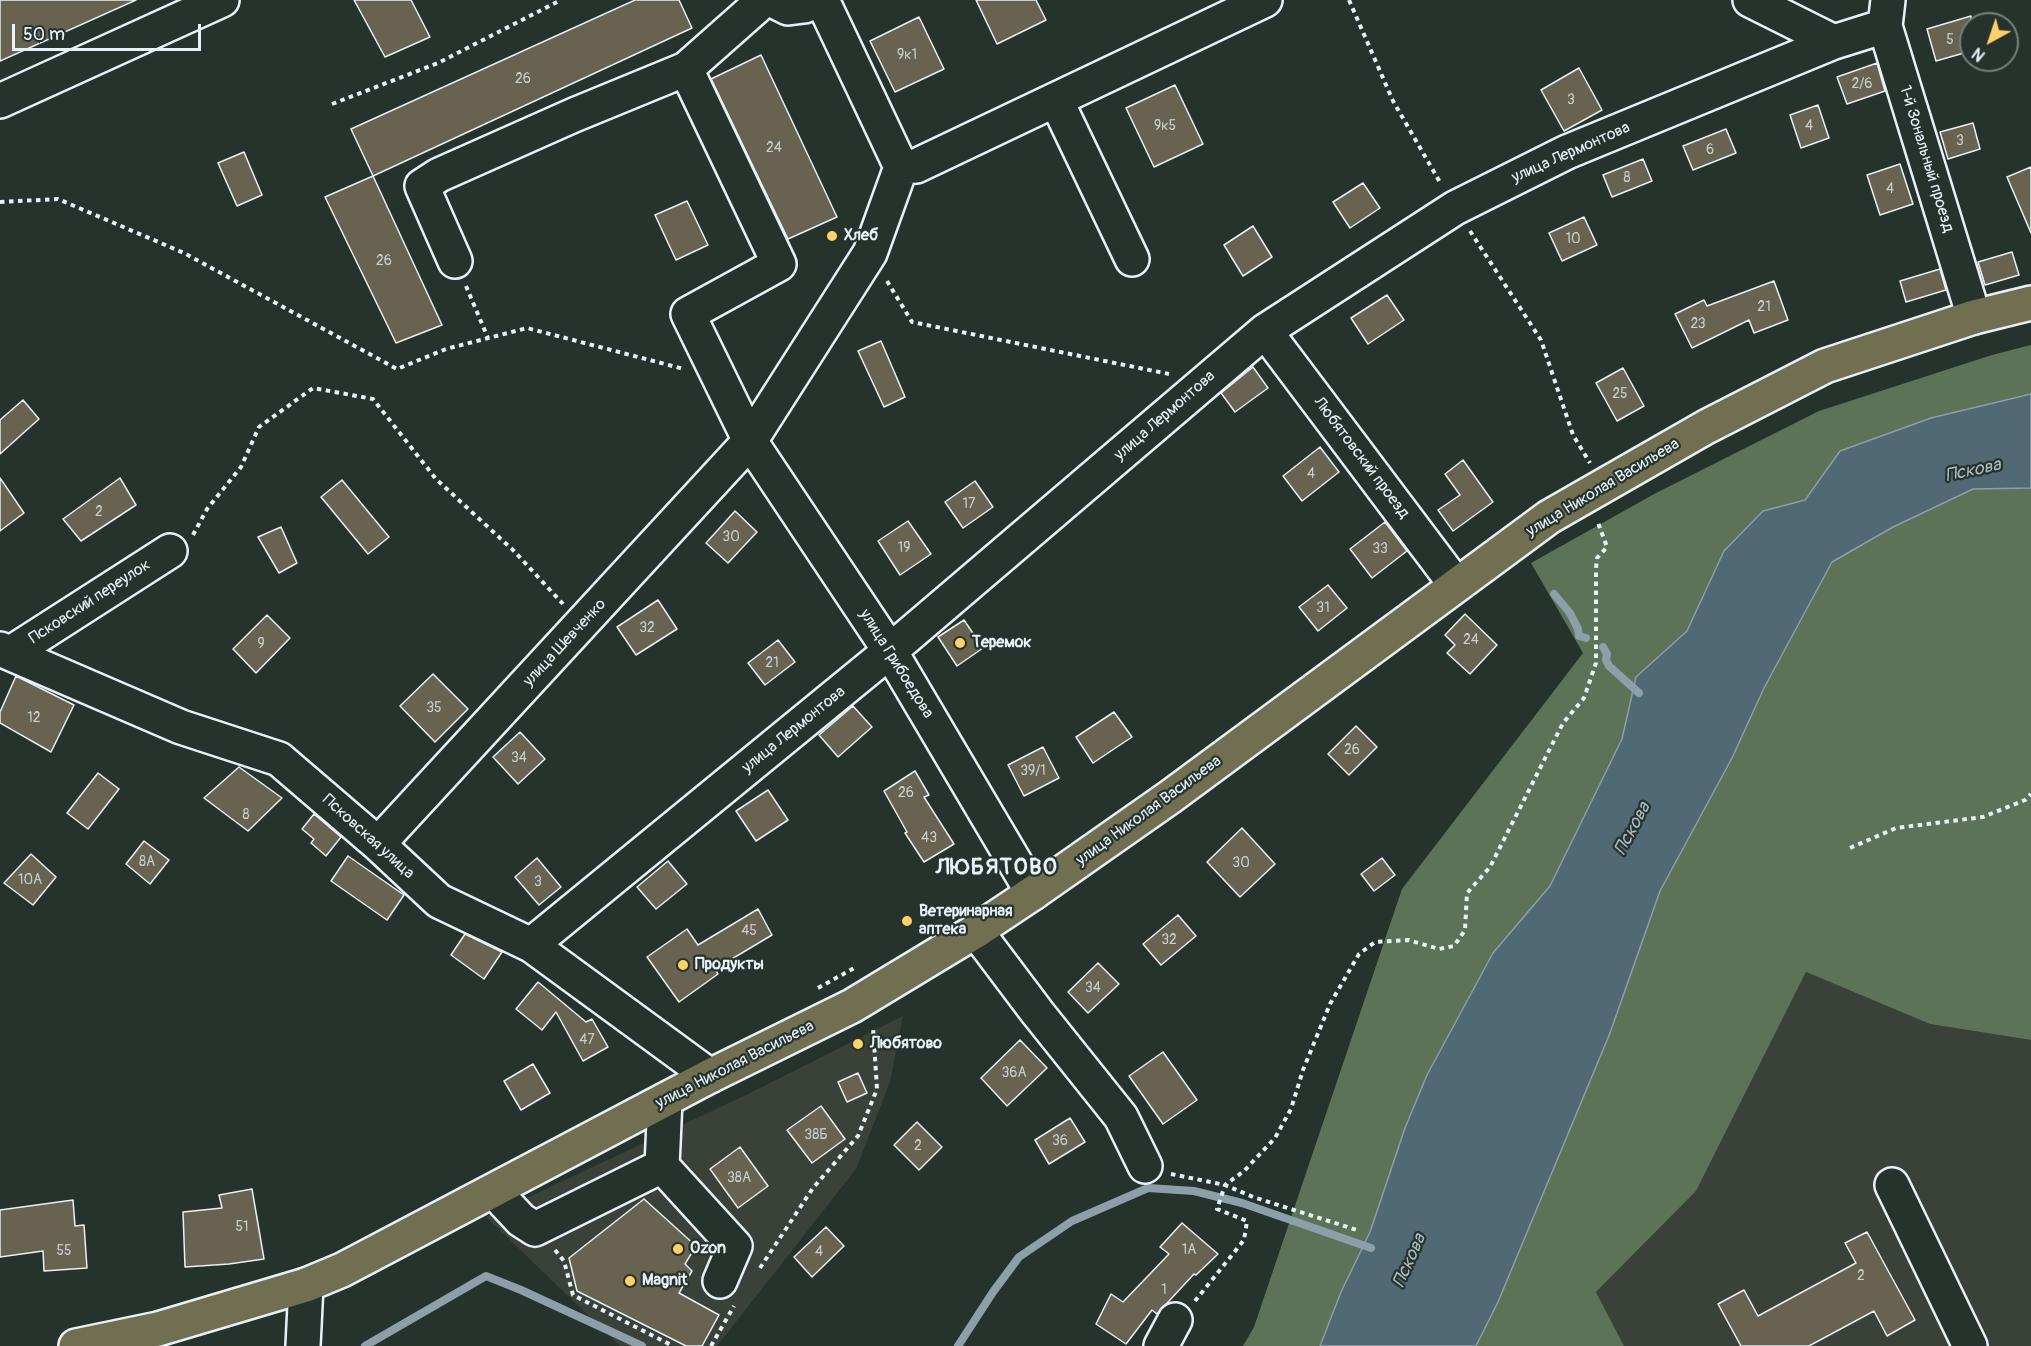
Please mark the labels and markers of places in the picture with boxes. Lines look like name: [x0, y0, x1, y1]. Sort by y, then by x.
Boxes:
place label: Хлеб: [844, 226, 878, 246]
marker: Хлеб: [825, 229, 839, 243]
place label: Теремок: [972, 633, 1032, 653]
marker: Теремок: [953, 636, 967, 650]
place label: Ветеринарная аптека: [919, 902, 1012, 940]
marker: Ветеринарная аптека: [900, 914, 914, 928]
place label: Продукты: [695, 955, 764, 975]
marker: Продукты: [676, 958, 690, 972]
place label: Любятово: [870, 1034, 942, 1054]
marker: Любятово: [851, 1037, 865, 1051]
place label: Ozon: [690, 1239, 726, 1259]
marker: Ozon: [671, 1242, 685, 1256]
place label: Magnit: [642, 1271, 687, 1291]
marker: Magnit: [623, 1274, 637, 1288]

